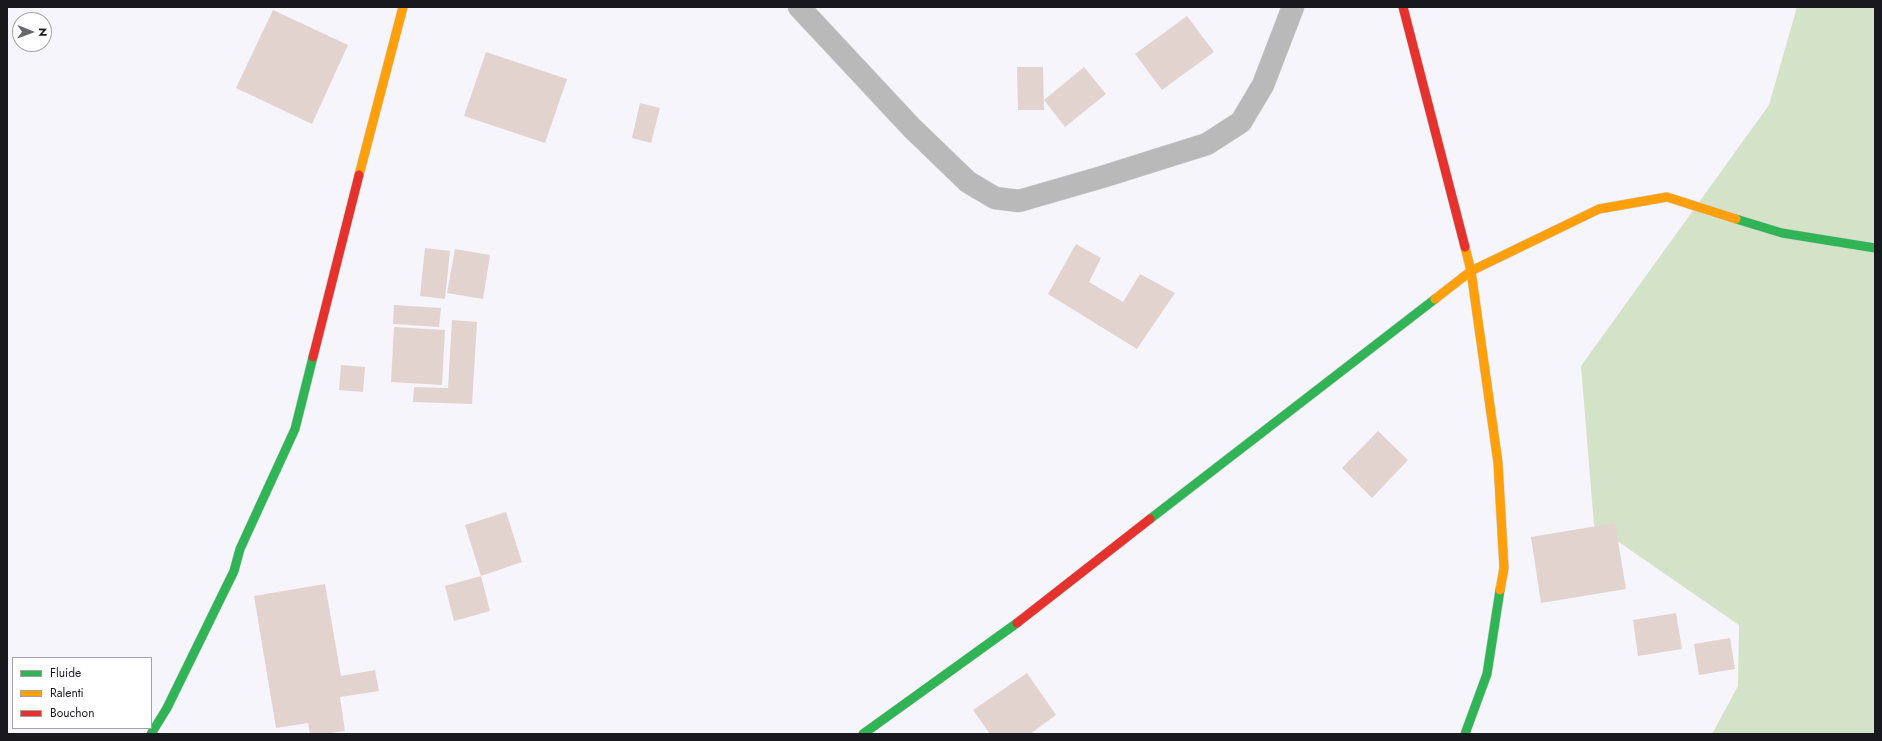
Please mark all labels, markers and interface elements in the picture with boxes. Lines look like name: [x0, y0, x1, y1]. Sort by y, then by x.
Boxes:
north arrow: [12, 12, 52, 52]
text: N: [35, 28, 51, 37]
legend: [12, 657, 152, 729]
text: Fluide: [50, 664, 81, 682]
text: Ralenti: [50, 684, 84, 702]
text: Bouchon: [50, 704, 94, 722]

